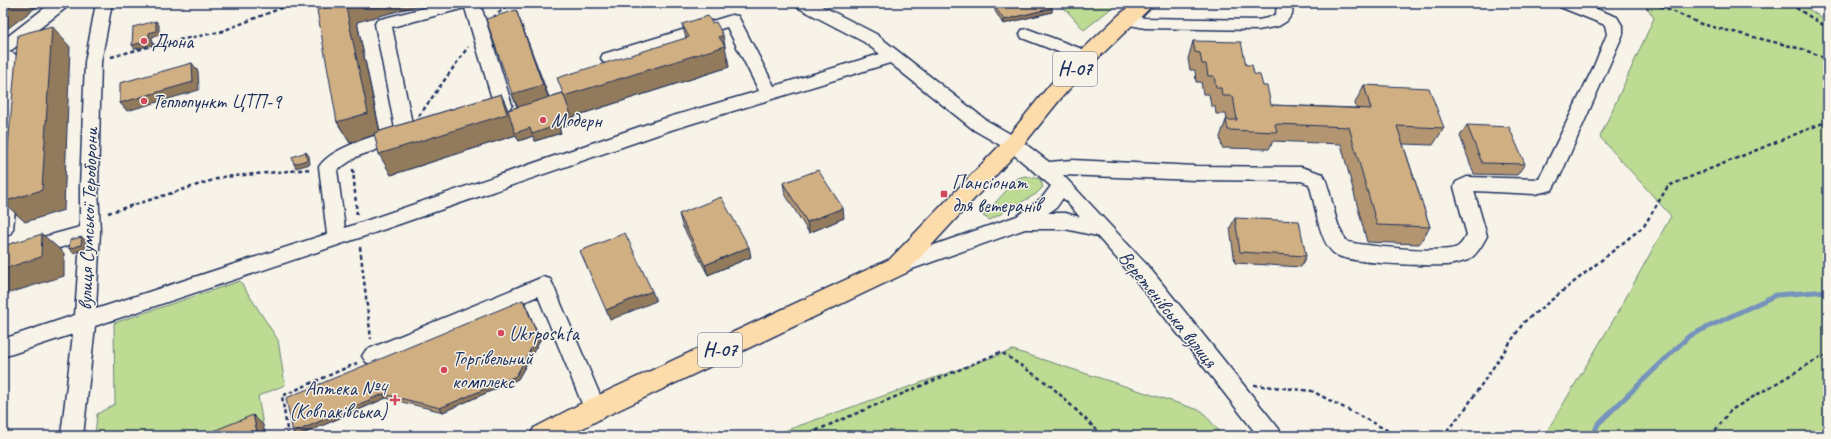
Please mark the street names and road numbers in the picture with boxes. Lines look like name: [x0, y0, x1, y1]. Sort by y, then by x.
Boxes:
road number: Н-07: [1053, 52, 1097, 86]
street label: вулиця Сумської Тероборони: [72, 126, 104, 311]
street label: Веретенівська вулиця: [1113, 245, 1223, 373]
road number: Н-07: [698, 333, 742, 367]

